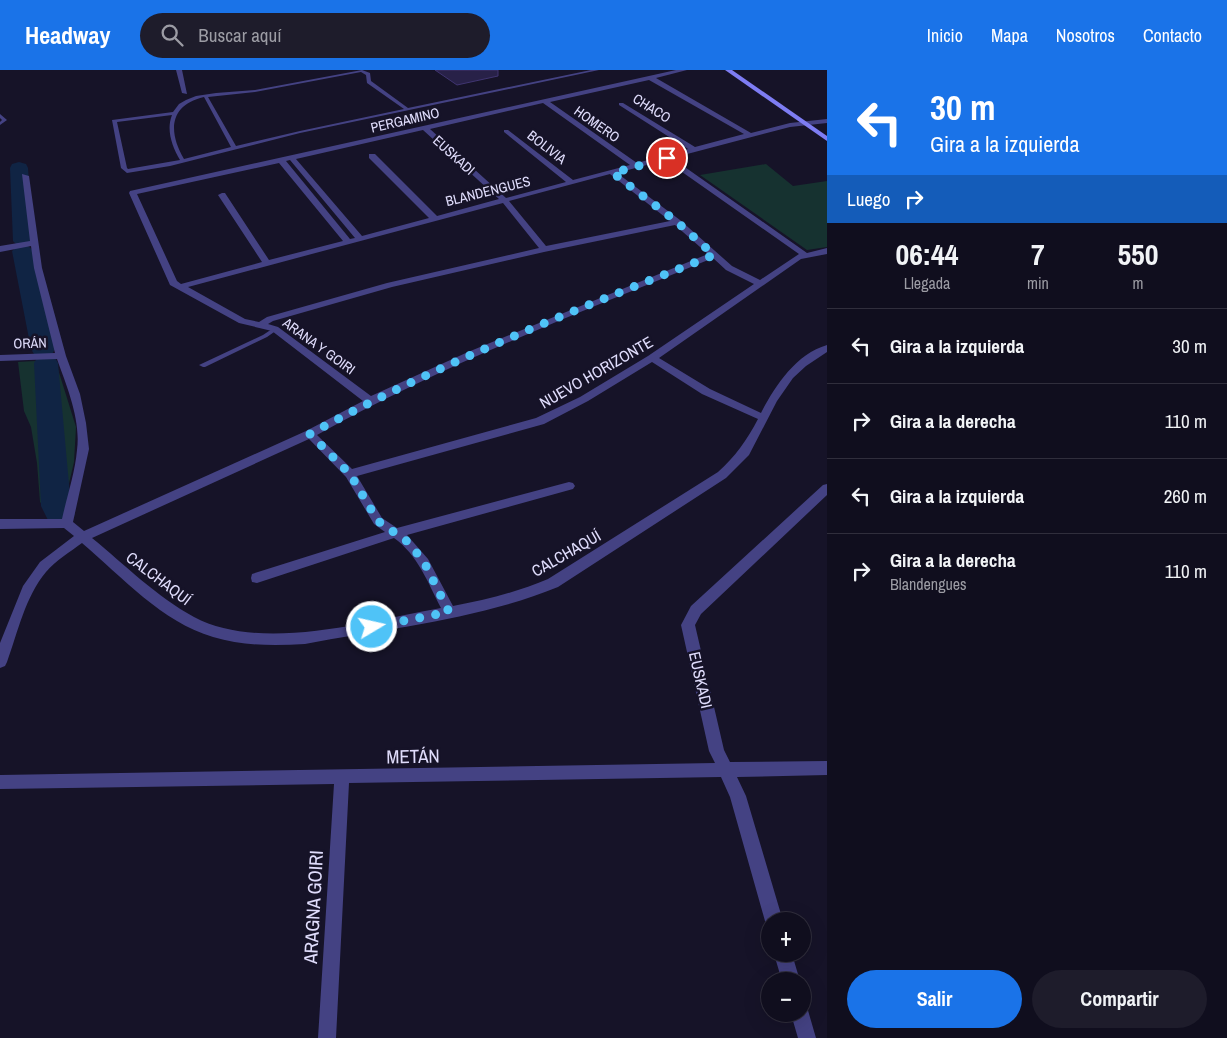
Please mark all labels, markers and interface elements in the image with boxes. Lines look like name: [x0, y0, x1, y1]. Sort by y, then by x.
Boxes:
search box: [140, 13, 490, 58]
text: Headway: [25, 19, 110, 51]
icon: search: [158, 21, 186, 49]
text: Buscar aquí: [198, 22, 281, 48]
text: Inicio: [927, 23, 963, 48]
text: Mapa: [991, 23, 1028, 48]
text: Nosotros: [1056, 23, 1115, 48]
text: Contacto: [1143, 23, 1202, 48]
text: 30 m: [930, 84, 995, 131]
street label: CHACO: [630, 89, 674, 127]
icon: left: [847, 90, 912, 155]
street label: HOMERO: [571, 102, 623, 146]
street label: PERGAMINO: [369, 103, 441, 137]
street label: BOLIVIA: [524, 126, 570, 168]
text: Gira a la izquierda: [930, 129, 1079, 159]
street label: EUSKADI: [429, 131, 479, 179]
pin: [646, 137, 688, 179]
icon: arrive: [653, 144, 681, 172]
street label: BLANDENGUES: [444, 172, 533, 210]
icon: right: [900, 185, 928, 213]
text: Luego: [847, 186, 890, 212]
text: 06:44: [896, 234, 958, 274]
text: 7: [1031, 234, 1045, 274]
text: 550: [1117, 234, 1158, 274]
text: Llegada: [904, 272, 950, 294]
text: min: [1027, 272, 1049, 294]
text: m: [1132, 272, 1143, 294]
street label: ARANA Y GOIRI: [278, 313, 359, 378]
street label: NUEVO HORIZONTE: [535, 331, 657, 413]
icon: left: [847, 332, 875, 360]
street label: ORÁN: [13, 333, 47, 353]
text: Gira a la izquierda: [890, 333, 1024, 359]
text: 30 m: [1172, 333, 1207, 359]
icon: right: [847, 407, 875, 435]
text: Gira a la derecha: [890, 408, 1016, 434]
text: 110 m: [1165, 408, 1207, 434]
icon: left: [847, 482, 875, 510]
text: Gira a la izquierda: [890, 483, 1024, 509]
text: 260 m: [1164, 483, 1207, 509]
street label: CALCHAQUÍ: [527, 524, 605, 582]
street label: CALCHAQUÍ: [122, 546, 196, 610]
text: Gira a la derecha: [890, 547, 1016, 573]
icon: right: [847, 557, 875, 585]
text: 110 m: [1165, 558, 1207, 584]
text: Blandengues: [890, 573, 967, 595]
position arrow: [345, 600, 397, 652]
street label: EUSKADI: [684, 649, 718, 711]
street label: METÁN: [386, 743, 440, 769]
street label: ARAGNA GOIRI: [297, 850, 329, 965]
map controls: [761, 912, 811, 1022]
button: +: [761, 912, 811, 962]
button: Salir: [847, 970, 1022, 1028]
button: Compartir: [1032, 970, 1207, 1028]
button: −: [761, 972, 811, 1022]

